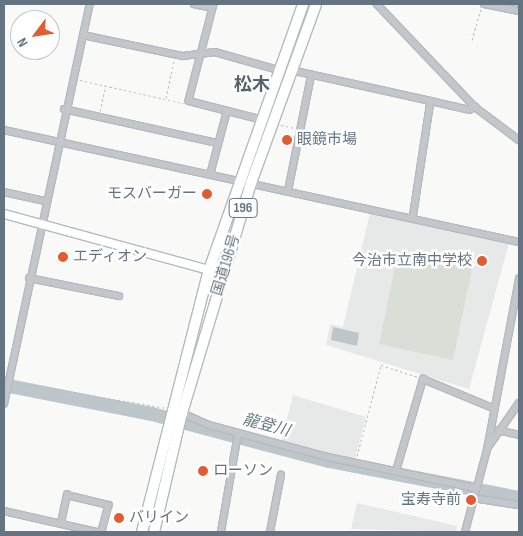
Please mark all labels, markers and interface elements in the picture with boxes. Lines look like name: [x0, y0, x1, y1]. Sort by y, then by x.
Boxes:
north arrow: [10, 10, 60, 60]
text: N: [13, 35, 32, 50]
district label: 松木: [234, 74, 270, 96]
place label: 眼鏡市場: [297, 131, 357, 149]
marker: 眼鏡市場: [281, 134, 293, 146]
place label: モスバーガー: [107, 185, 197, 203]
marker: モスバーガー: [201, 188, 213, 200]
road number: 196: [228, 197, 258, 220]
street label: 国道196号: [208, 232, 244, 298]
place label: エディオン: [73, 248, 148, 266]
marker: エディオン: [57, 251, 69, 263]
place label: 今治市立南中学校: [352, 252, 472, 270]
marker: 今治市立南中学校: [476, 255, 488, 267]
water label: 龍登川: [240, 411, 292, 441]
place label: ローソン: [213, 462, 273, 480]
marker: ローソン: [197, 465, 209, 477]
place label: 宝寿寺前: [401, 491, 461, 509]
marker: 宝寿寺前: [465, 494, 477, 506]
place label: バリイン: [129, 509, 189, 527]
marker: バリイン: [113, 512, 125, 524]

